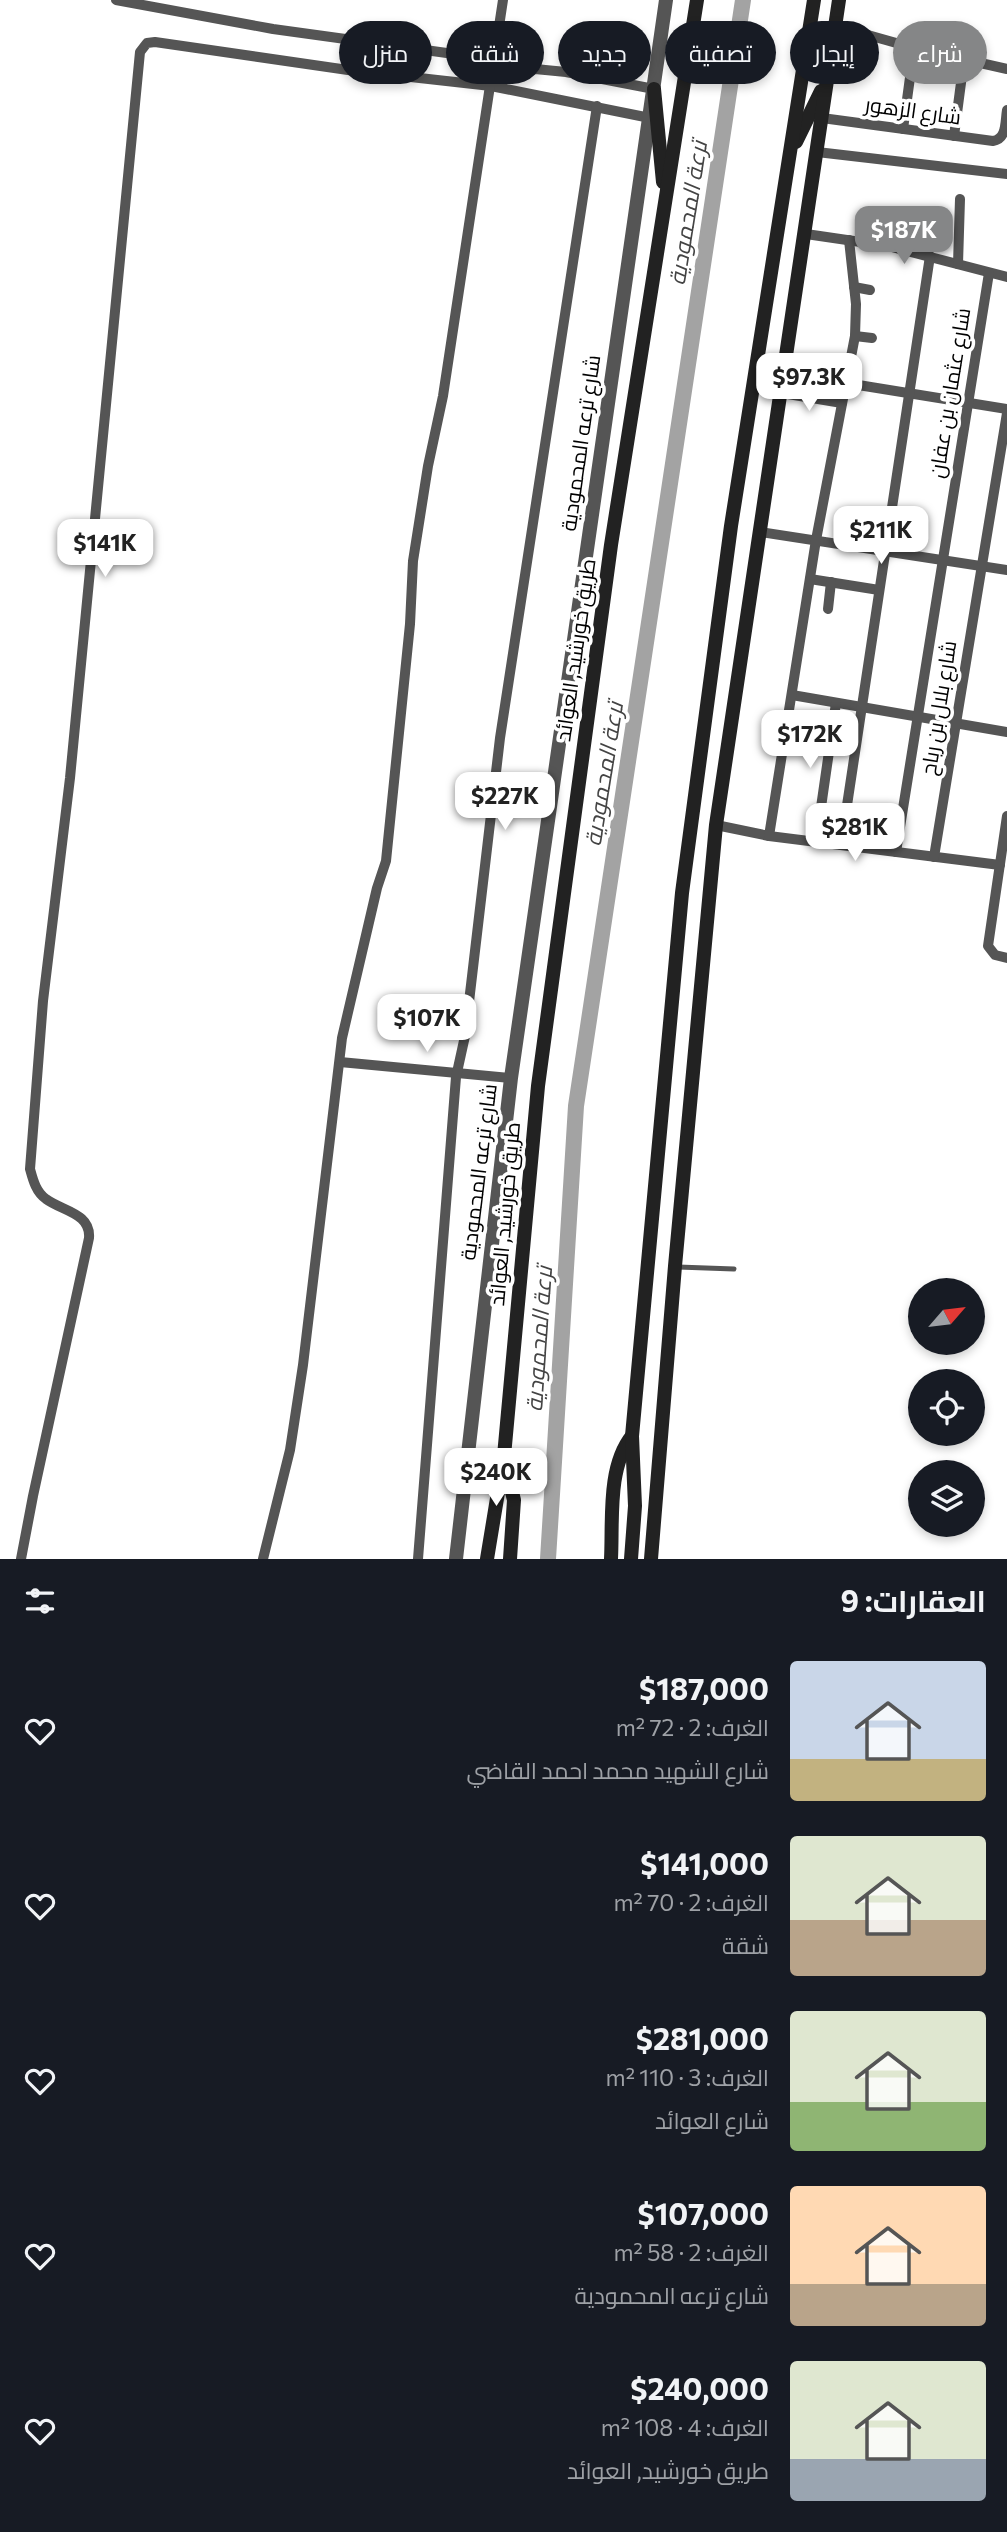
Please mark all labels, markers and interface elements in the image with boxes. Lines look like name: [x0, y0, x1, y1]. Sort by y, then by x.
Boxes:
chip: منزل: [339, 21, 432, 84]
chip: شقة: [446, 21, 544, 84]
chip: جديد: [558, 21, 651, 84]
chip: تصفية: [665, 21, 776, 84]
chip: إيجار: [790, 21, 879, 84]
chip: شراء: [893, 21, 987, 84]
street label: شارع الزهور: [862, 90, 963, 132]
water label: ترعة المحمودية: [662, 135, 714, 287]
pin: $187K: [855, 206, 953, 266]
text: $187K: [871, 215, 937, 243]
street label: شارع عثمان بن عفان: [923, 306, 977, 480]
street label: شارع ترعه المحمودية: [555, 353, 607, 533]
pin: $97.3K: [752, 354, 866, 413]
text: $97.3K: [772, 362, 846, 390]
pin: $211K: [832, 506, 930, 566]
text: $211K: [849, 515, 913, 543]
pin: $141K: [56, 520, 154, 579]
text: $141K: [73, 528, 137, 556]
street label: طريق خورشيد, العوائد: [549, 557, 602, 743]
street label: شارع بلال بن رباح: [915, 639, 963, 777]
water label: ترعة المحمودية: [578, 696, 630, 848]
pin: $172K: [761, 710, 859, 770]
text: $172K: [777, 719, 843, 747]
pin: $227K: [456, 772, 554, 832]
text: $227K: [471, 781, 539, 809]
pin: $281K: [806, 804, 904, 863]
text: $281K: [822, 812, 888, 840]
pin: $107K: [378, 995, 476, 1054]
text: $107K: [393, 1003, 461, 1031]
street label: شارع ترعه المحمودية: [454, 1082, 504, 1262]
street label: طريق خورشيد, العوائد: [483, 1121, 526, 1307]
water label: ترعة المحمودية: [519, 1261, 558, 1413]
north arrow: [908, 1278, 985, 1354]
map controls: [908, 1278, 985, 1537]
button: locate: [908, 1369, 985, 1446]
pin: $240K: [447, 1448, 545, 1508]
text: $240K: [460, 1457, 532, 1485]
button: layers: [908, 1460, 985, 1537]
text: العقارات: 9: [841, 1581, 986, 1618]
icon: filters: [21, 1582, 59, 1620]
text: $187,000: [639, 1669, 769, 1706]
icon: home: [846, 1689, 930, 1773]
icon: heart: [21, 1712, 59, 1750]
text: الغرف: 2 · 72 m²: [616, 1713, 769, 1741]
text: شارع الشهيد محمد احمد القاضي: [466, 1756, 769, 1784]
text: $141,000: [640, 1844, 769, 1881]
icon: home: [846, 1864, 930, 1948]
icon: heart: [21, 1887, 59, 1925]
text: الغرف: 2 · 70 m²: [614, 1888, 769, 1916]
text: شقة: [722, 1931, 769, 1959]
text: $281,000: [636, 2019, 769, 2056]
icon: home: [846, 2039, 930, 2123]
icon: heart: [21, 2062, 59, 2100]
text: الغرف: 3 · 110 m²: [606, 2063, 769, 2091]
text: شارع العوائد: [655, 2106, 769, 2134]
text: $107,000: [638, 2194, 769, 2231]
icon: home: [846, 2214, 930, 2298]
icon: heart: [21, 2237, 59, 2275]
text: الغرف: 2 · 58 m²: [613, 2238, 769, 2266]
text: شارع ترعه المحمودية: [574, 2281, 769, 2309]
text: $240,000: [630, 2369, 769, 2406]
icon: home: [846, 2389, 930, 2473]
icon: heart: [21, 2412, 59, 2450]
text: الغرف: 4 · 108 m²: [601, 2413, 769, 2441]
text: طريق خورشيد, العوائد: [567, 2456, 769, 2484]

